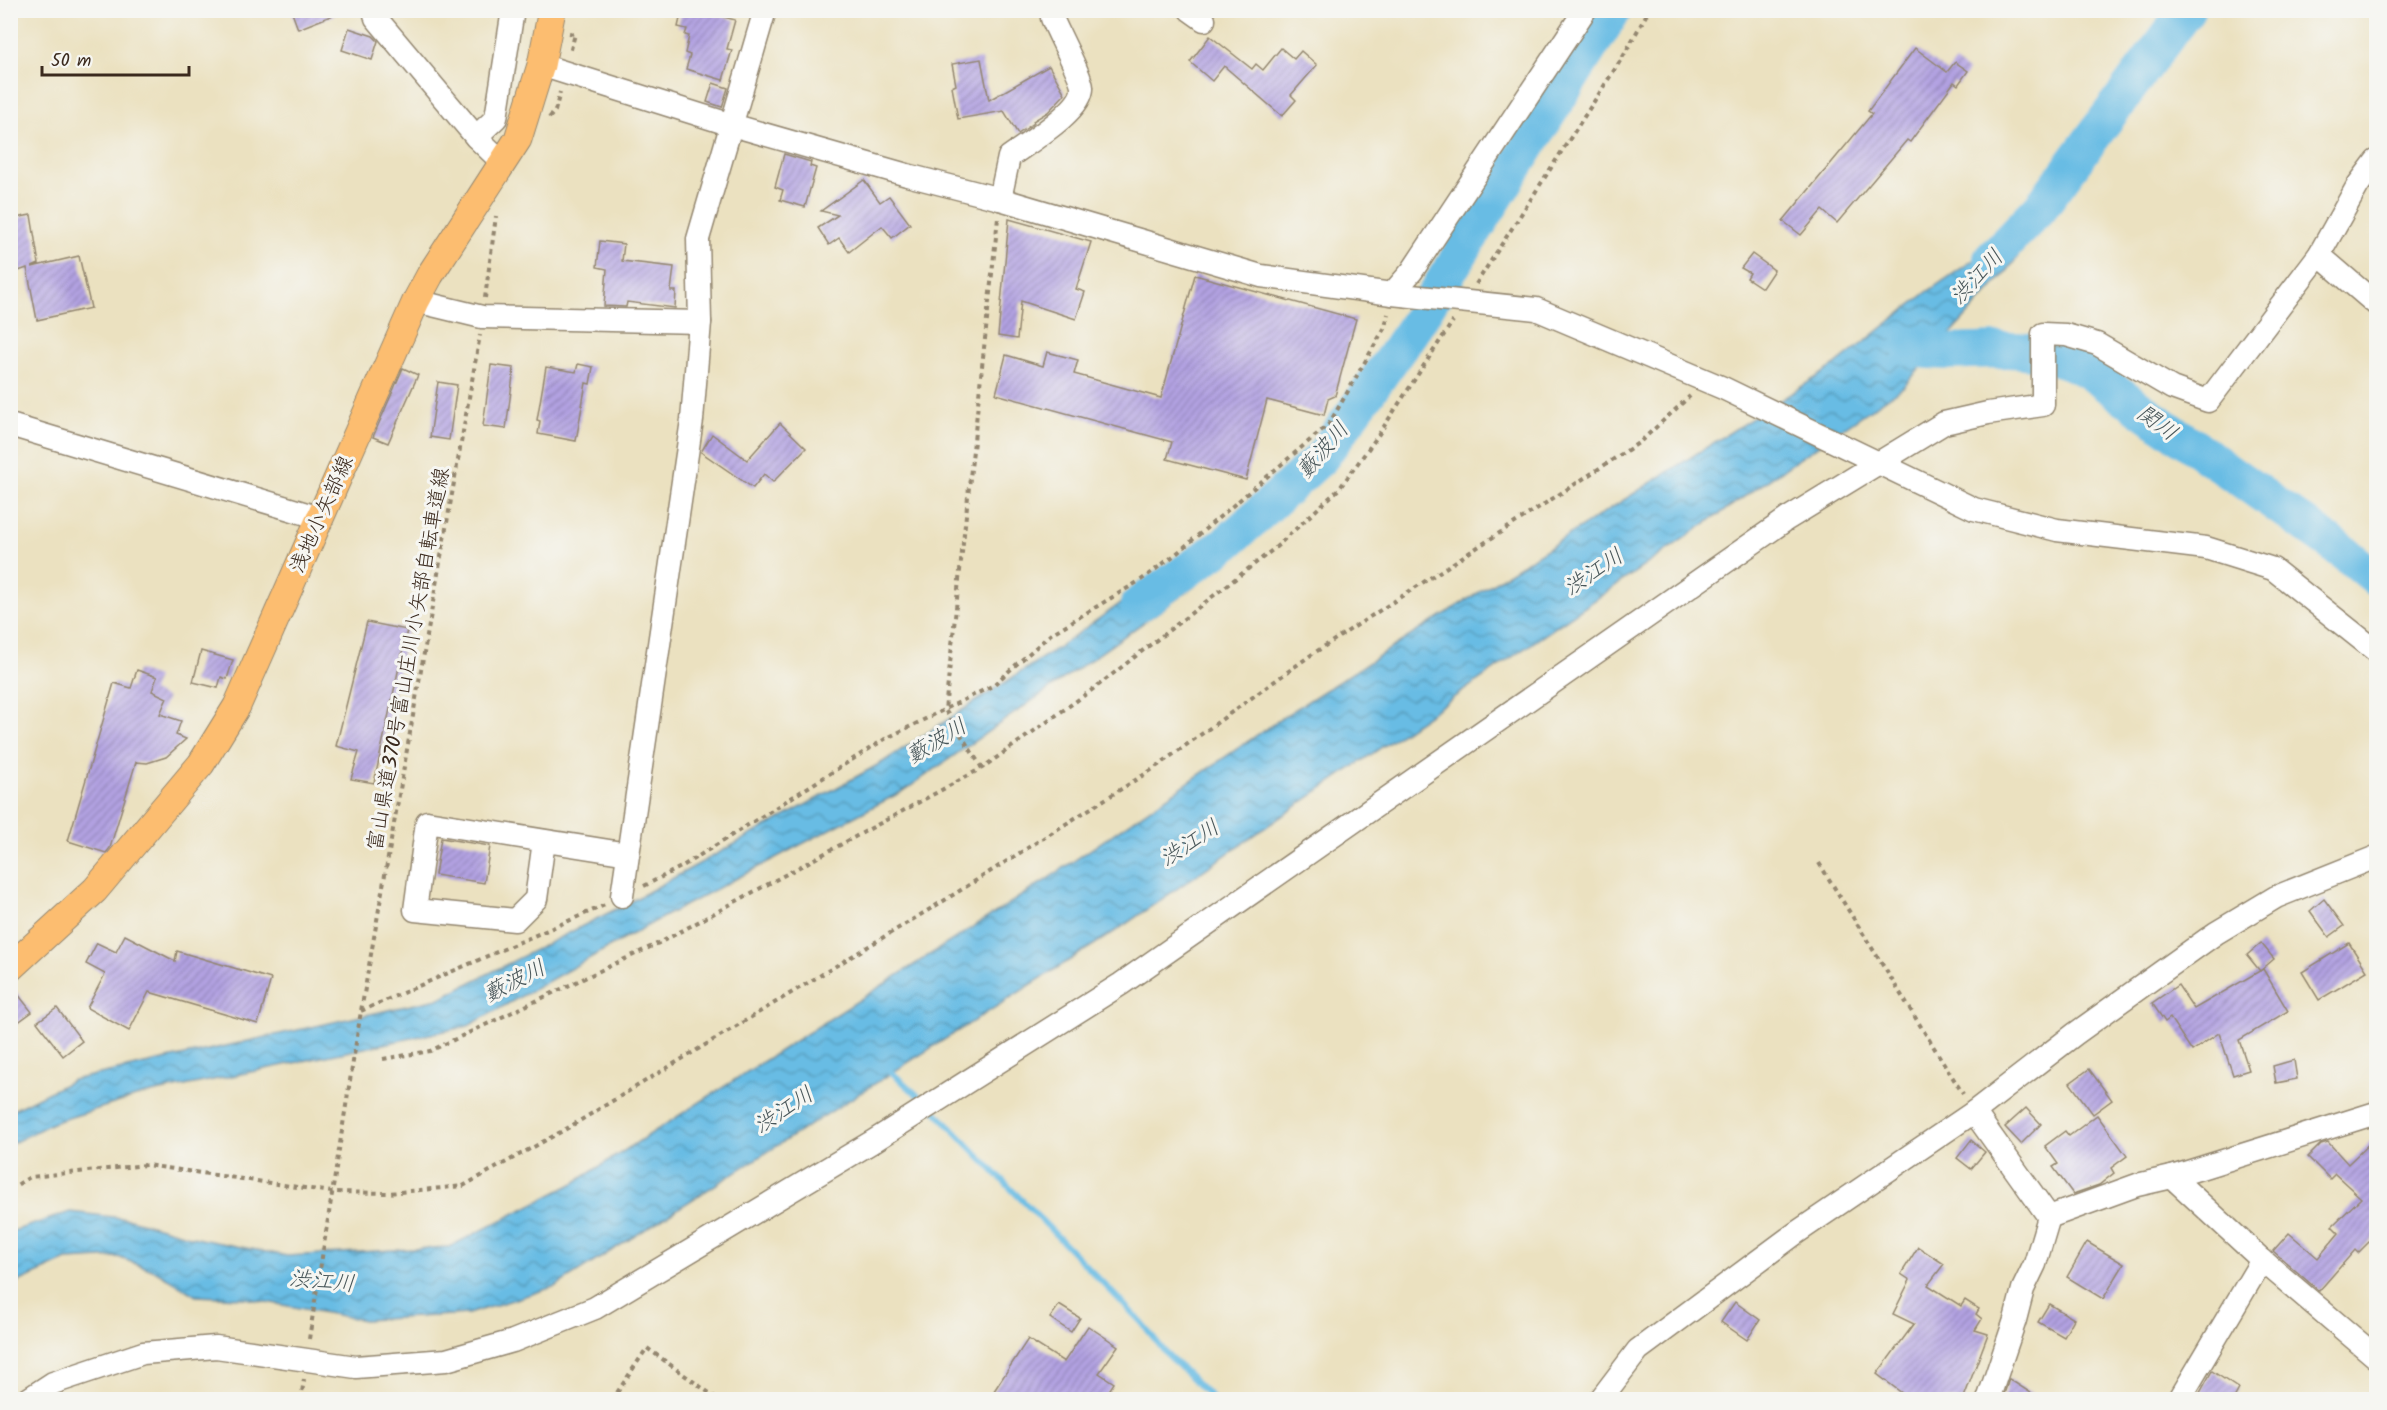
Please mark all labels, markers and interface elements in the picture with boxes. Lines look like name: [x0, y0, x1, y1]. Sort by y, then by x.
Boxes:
scale bar: [42, 39, 189, 77]
text: 50 m: [51, 47, 91, 76]
water label: 渋江川: [1943, 242, 2013, 314]
water label: 関川: [2128, 397, 2185, 451]
water label: 藪波川: [1289, 414, 1359, 487]
street label: 浅地小矢部線: [282, 450, 363, 579]
street label: 富山県道370号富山庄川小矢部自転車道線: [359, 465, 460, 854]
water label: 渋江川: [1557, 540, 1632, 606]
water label: 藪波川: [900, 710, 975, 774]
water label: 渋江川: [1153, 811, 1228, 877]
water label: 藪波川: [478, 952, 552, 1013]
water label: 渋江川: [747, 1078, 822, 1144]
water label: 渋江川: [287, 1262, 356, 1303]

